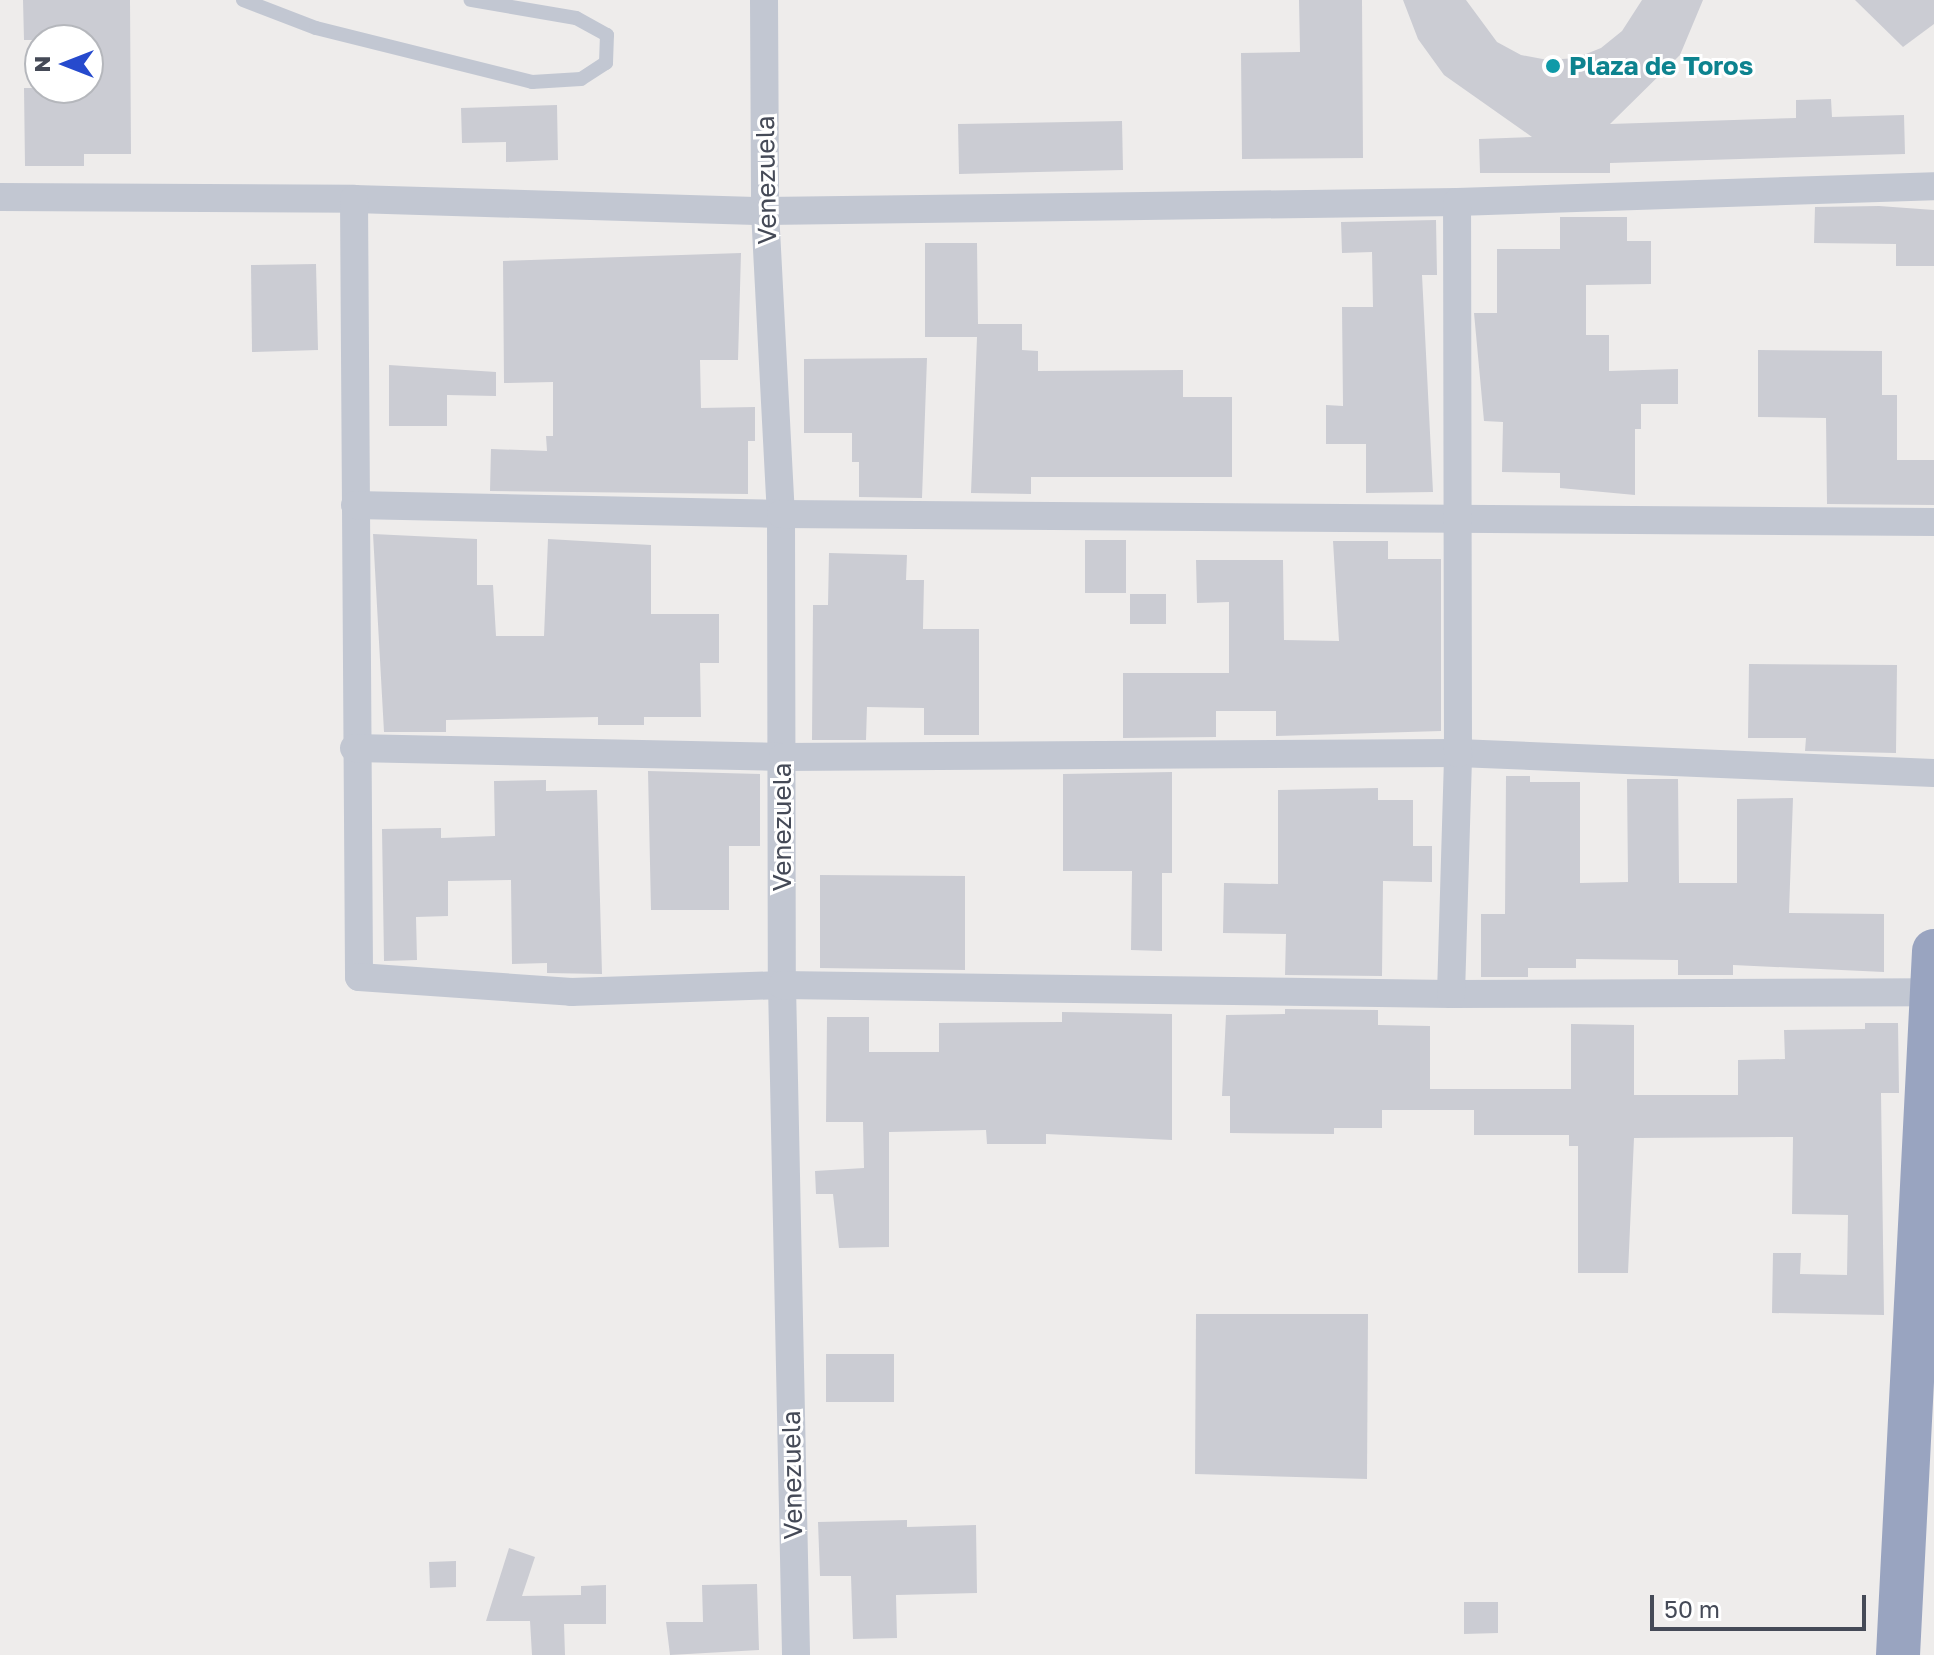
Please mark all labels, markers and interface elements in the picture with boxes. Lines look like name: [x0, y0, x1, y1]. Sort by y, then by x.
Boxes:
north arrow: [24, 24, 104, 104]
place label: Plaza de Toros: [1569, 50, 1753, 82]
text: N: [28, 56, 55, 72]
marker: Plaza de Toros: [1544, 57, 1562, 75]
street label: Venezuela: [749, 115, 783, 245]
street label: Venezuela: [766, 762, 798, 892]
street label: Venezuela: [775, 1410, 809, 1540]
scale bar: [1654, 1579, 1870, 1629]
text: 50 m: [1664, 1594, 1720, 1623]

